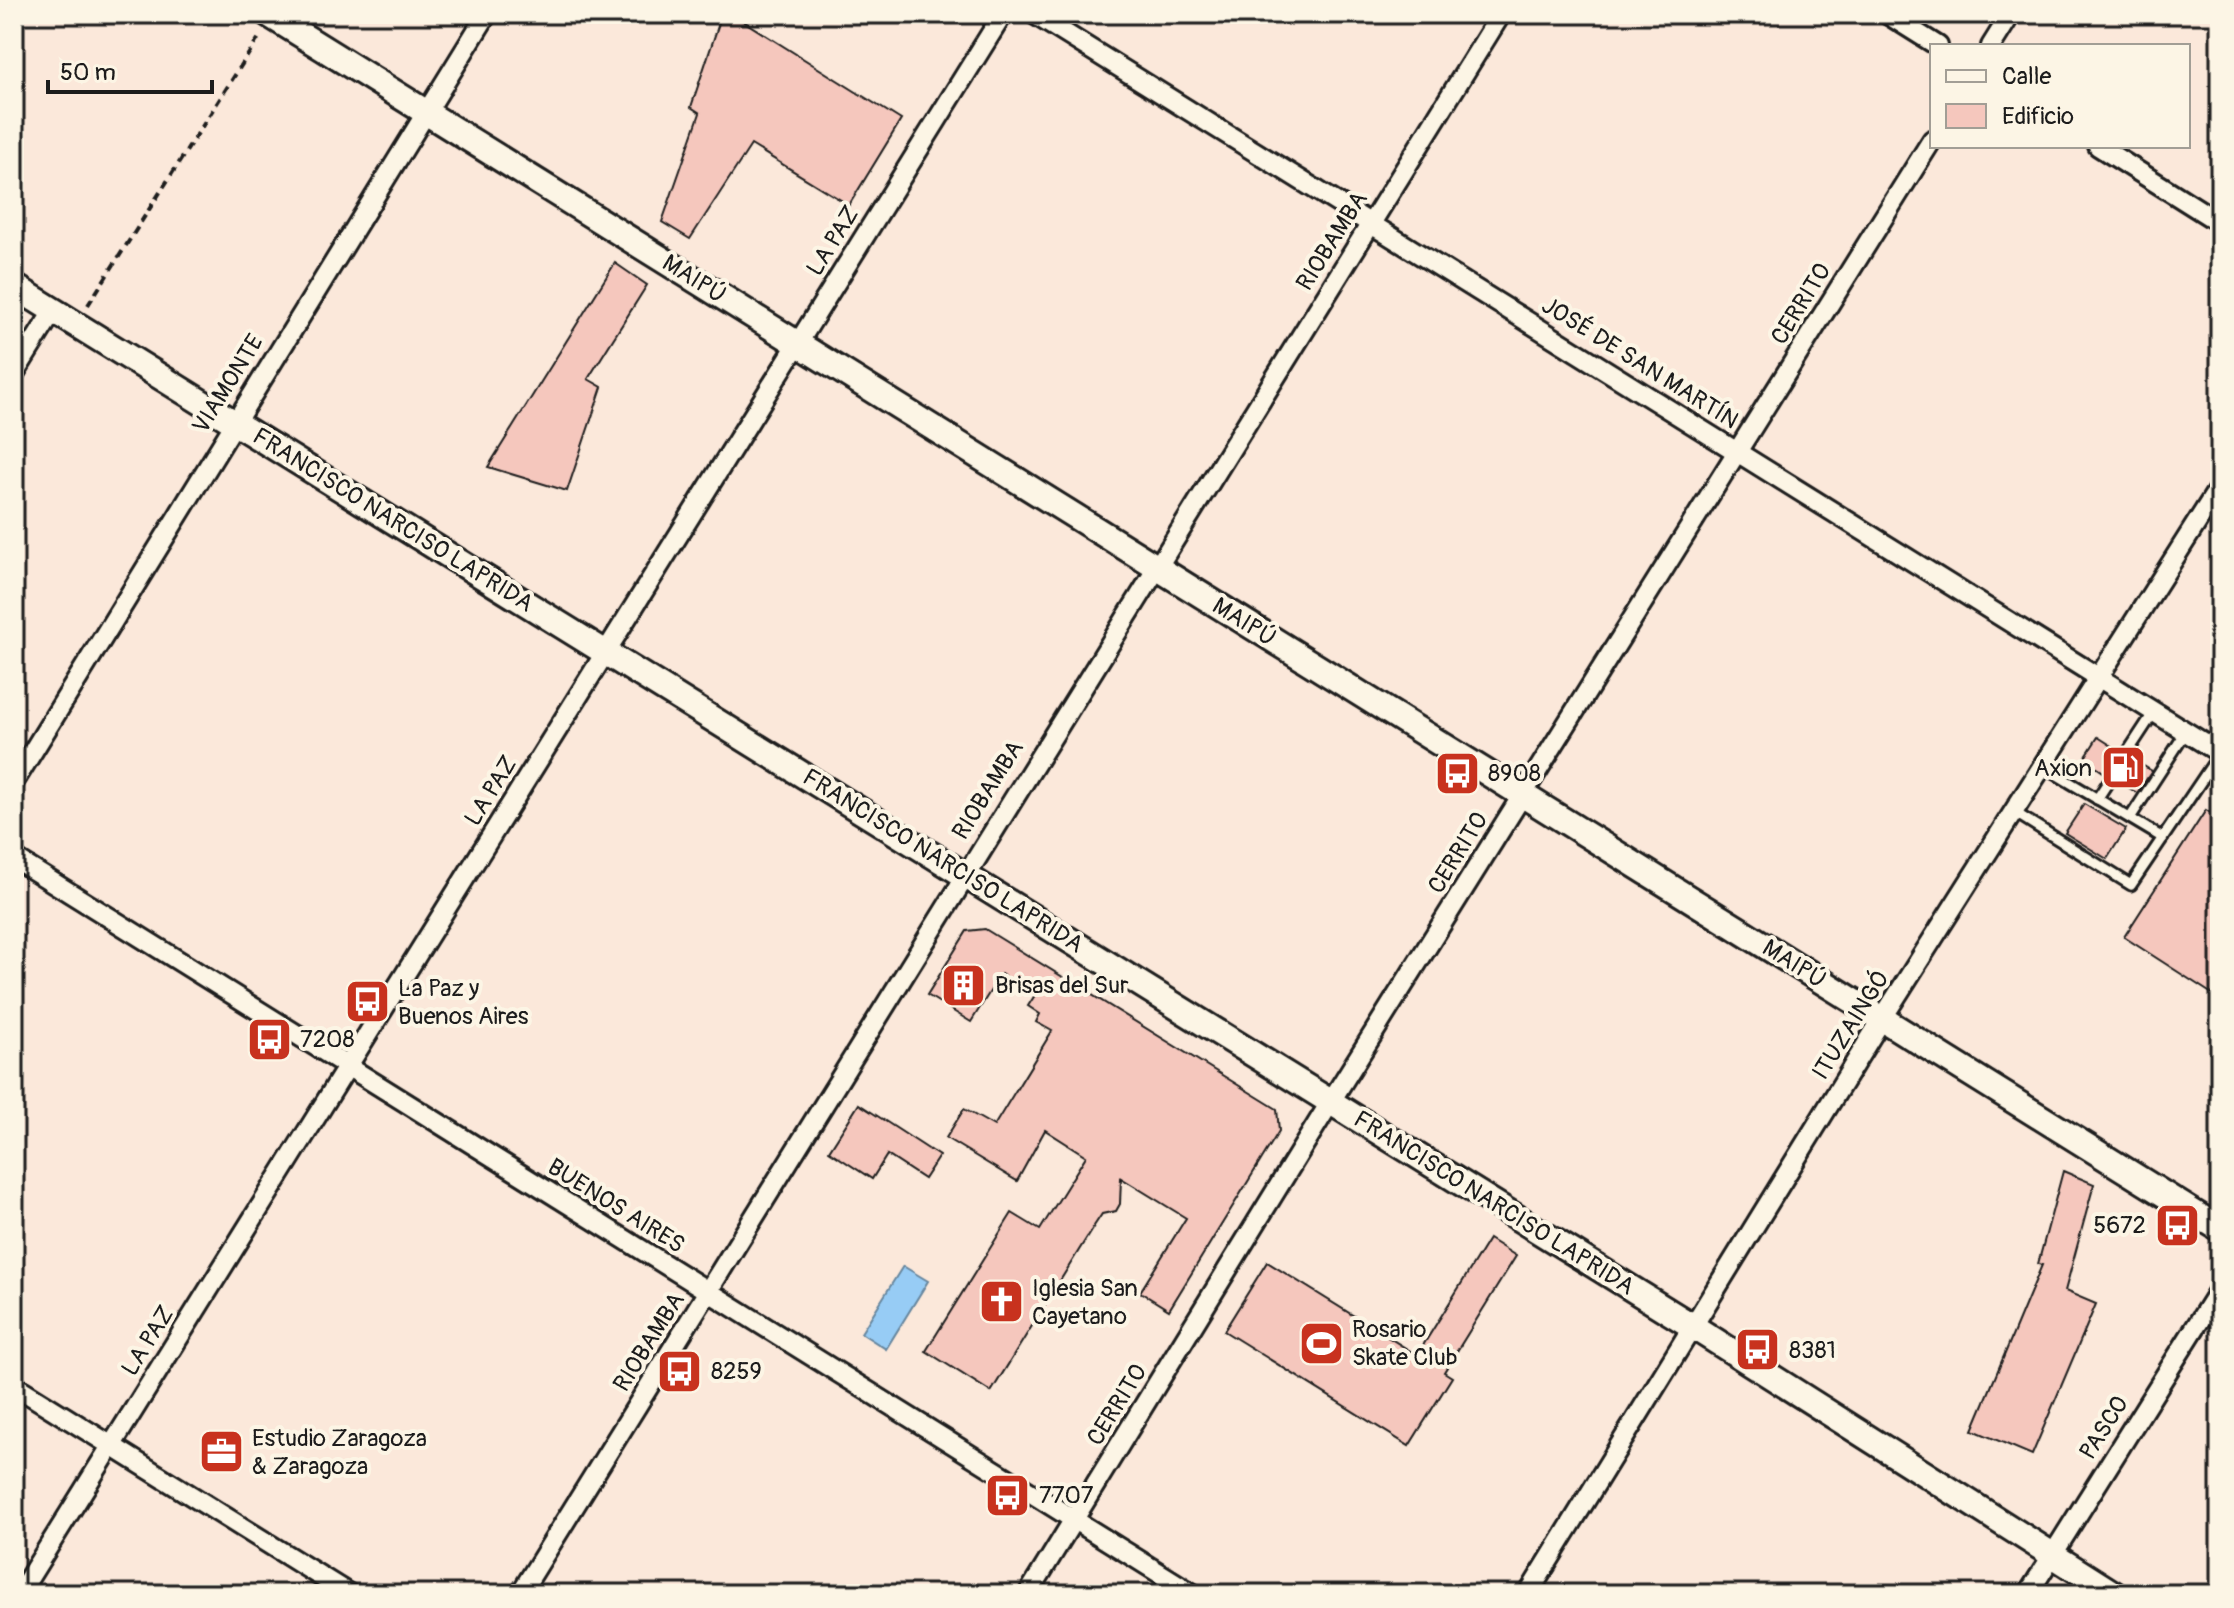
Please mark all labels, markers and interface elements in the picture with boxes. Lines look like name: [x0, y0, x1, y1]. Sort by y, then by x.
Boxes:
scale bar: [48, 44, 212, 94]
legend: [1930, 44, 2190, 148]
text: 50 m: [60, 58, 116, 87]
text: Calle: [2002, 62, 2051, 91]
text: Edificio: [2002, 102, 2074, 131]
street label: RIOBAMBA: [1290, 186, 1374, 296]
street label: LA PAZ: [800, 201, 866, 281]
street label: MAIPÚ: [657, 248, 731, 310]
street label: CERRITO: [1765, 258, 1837, 350]
street label: JOSÉ DE SAN MARTÍN: [1536, 291, 1744, 435]
street label: VIAMONTE: [186, 329, 270, 439]
street label: FRANCISCO NARCISO LAPRIDA: [247, 421, 539, 619]
street label: MAIPÚ: [1207, 591, 1281, 653]
street label: RIOBAMBA: [946, 735, 1030, 845]
fuel station icon: Axion: [2099, 744, 2147, 792]
bus stop icon: 8908: [1433, 749, 1481, 797]
street label: LA PAZ: [458, 751, 524, 831]
place label: Axion: [2034, 754, 2092, 783]
place label: 8908: [1488, 759, 1541, 788]
street label: FRANCISCO NARCISO LAPRIDA: [797, 762, 1089, 960]
street label: CERRITO: [1422, 807, 1494, 899]
street label: MAIPÚ: [1757, 933, 1831, 995]
building icon: Brisas del Sur: [940, 961, 988, 1009]
street label: ITUZAINGÓ: [1805, 965, 1896, 1085]
place label: Brisas del Sur: [995, 971, 1129, 1000]
place label: La Paz y Buenos Aires: [398, 974, 529, 1031]
bus stop icon: La Paz y Buenos Aires: [343, 978, 391, 1026]
bus stop icon: 7208: [245, 1015, 293, 1063]
place label: 7208: [300, 1025, 355, 1054]
street label: FRANCISCO NARCISO LAPRIDA: [1348, 1104, 1640, 1302]
street label: BUENOS AIRES: [542, 1152, 690, 1260]
bus stop icon: 5672: [2153, 1201, 2201, 1249]
place label: 5672: [2093, 1211, 2146, 1240]
place label: Iglesia San Cayetano: [1032, 1274, 1138, 1331]
church icon: Iglesia San Cayetano: [977, 1278, 1025, 1326]
street label: RIOBAMBA: [607, 1287, 691, 1397]
street label: LA PAZ: [115, 1301, 181, 1381]
place label: Rosario Skate Club: [1352, 1315, 1458, 1372]
sports icon: Rosario Skate Club: [1297, 1319, 1345, 1367]
bus stop icon: 8381: [1734, 1326, 1782, 1374]
place label: 8381: [1789, 1336, 1836, 1365]
bus stop icon: 8259: [656, 1347, 704, 1395]
place label: 8259: [711, 1357, 762, 1386]
street label: CERRITO: [1081, 1359, 1153, 1451]
street label: PASCO: [2073, 1391, 2135, 1465]
place label: Estudio Zaragoza & Zaragoza: [252, 1424, 427, 1481]
office icon: Estudio Zaragoza & Zaragoza: [197, 1428, 245, 1476]
bus stop icon: 7707: [984, 1471, 1032, 1519]
place label: 7707: [1039, 1481, 1094, 1510]

